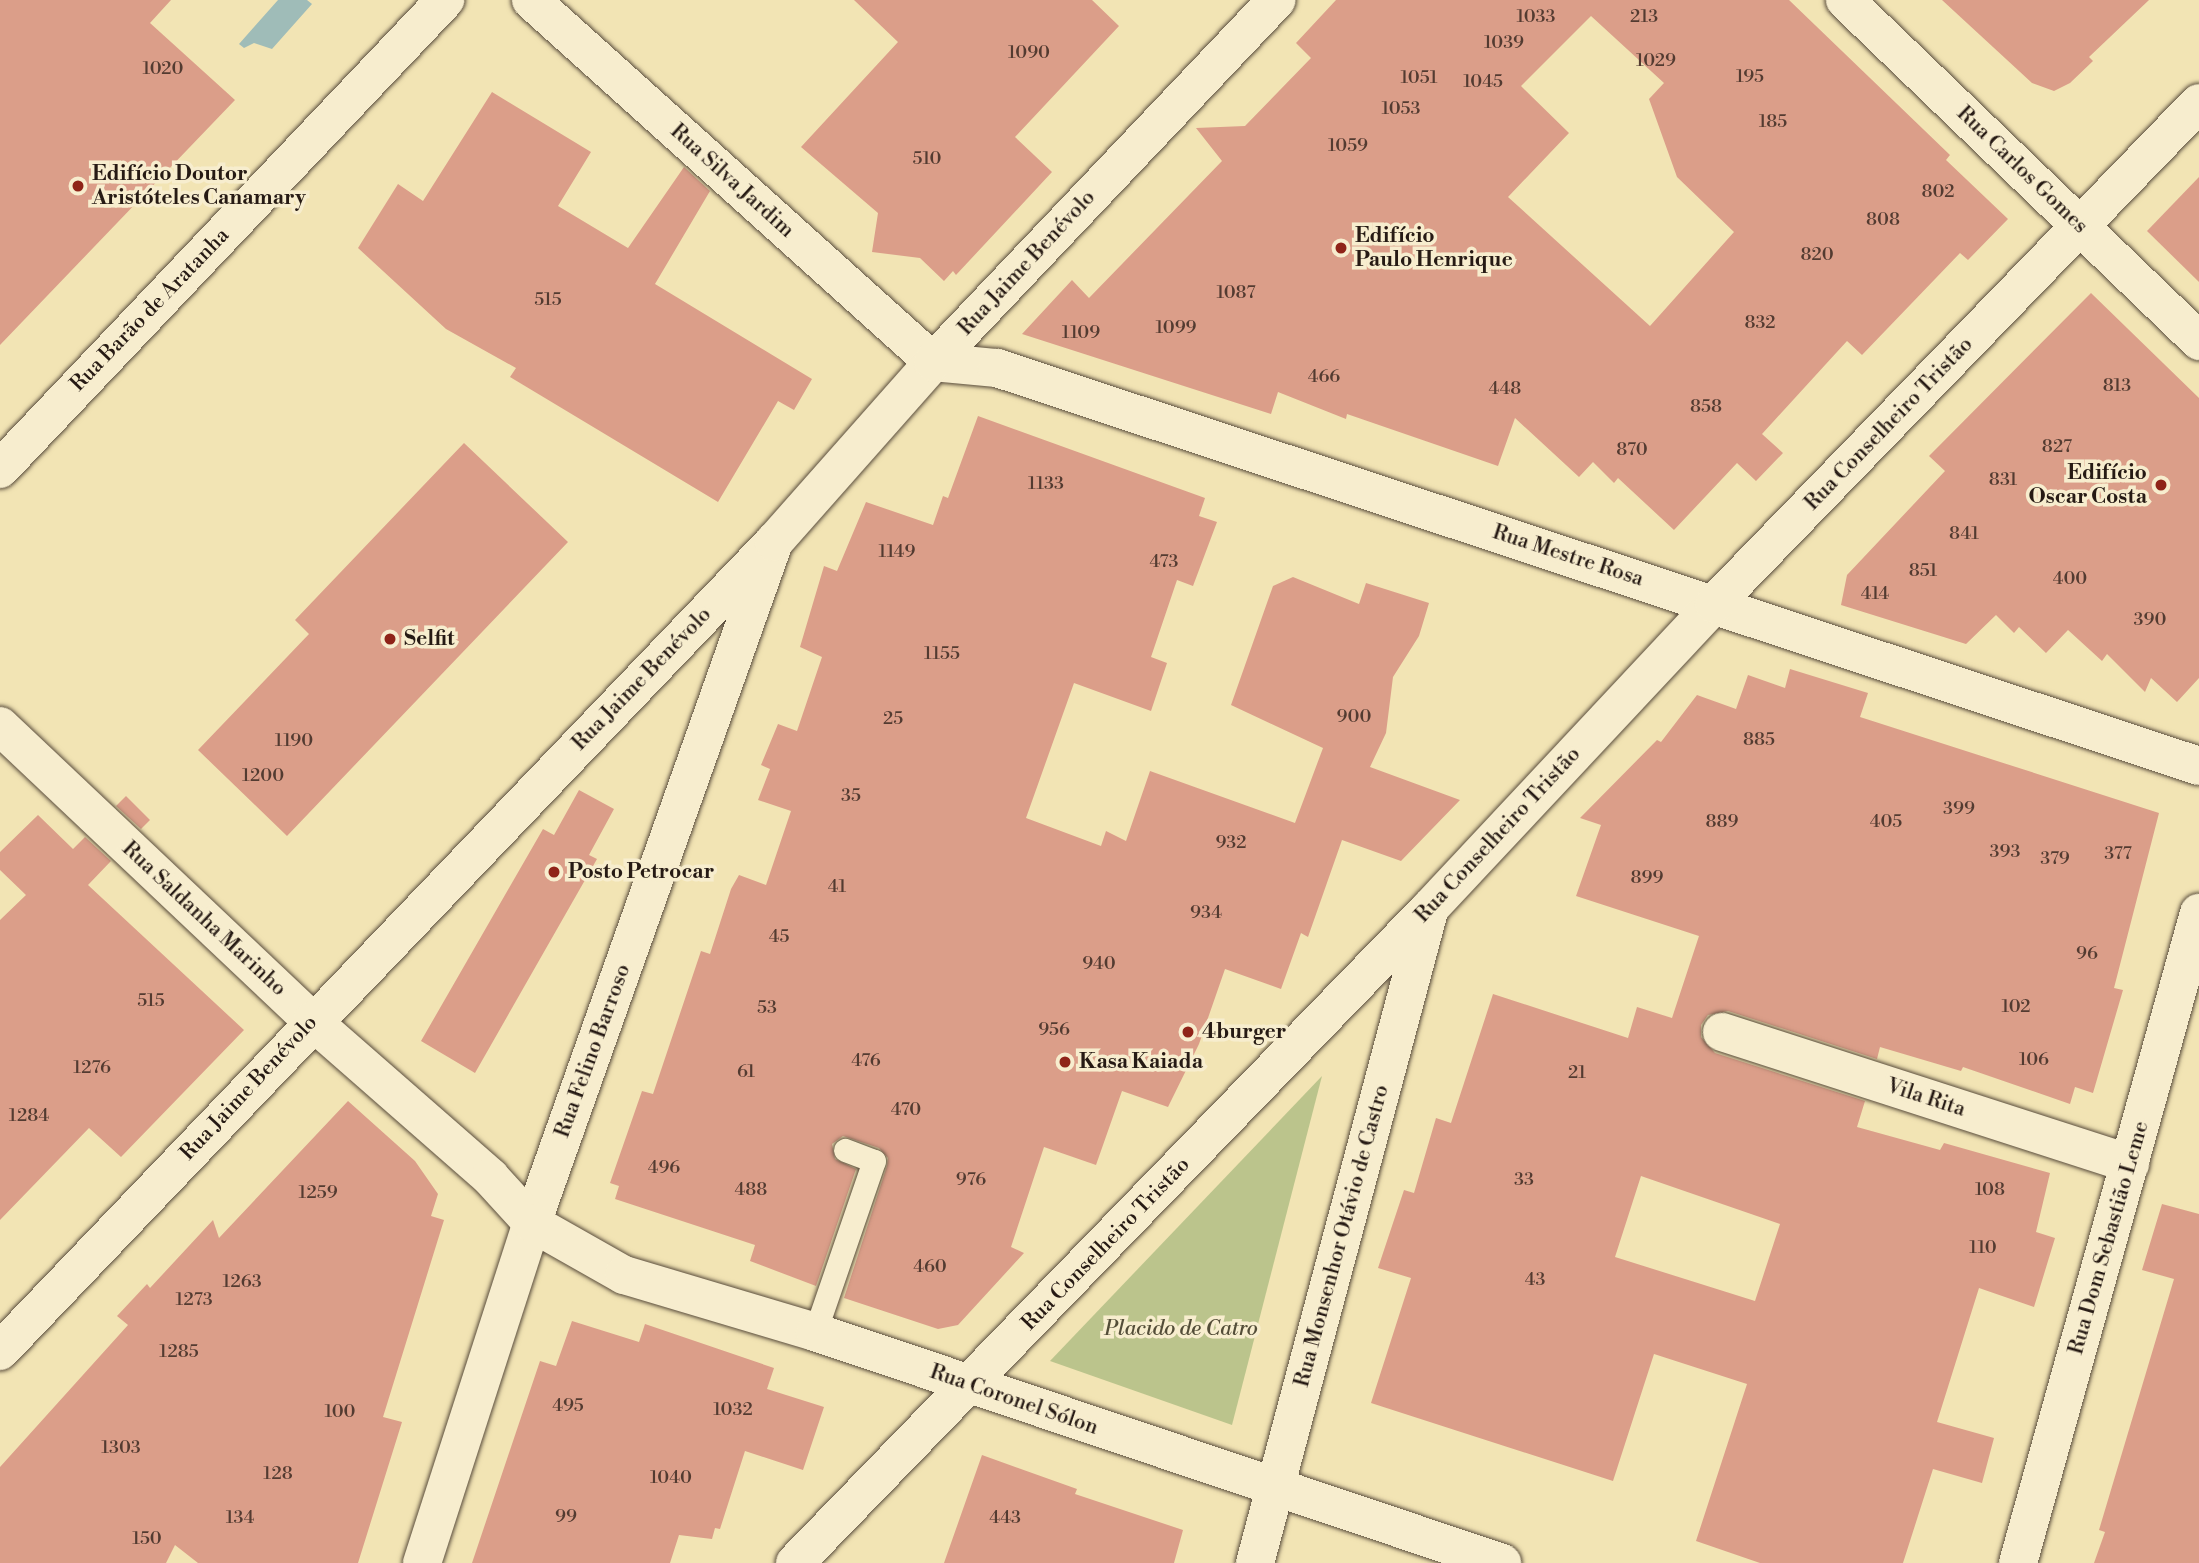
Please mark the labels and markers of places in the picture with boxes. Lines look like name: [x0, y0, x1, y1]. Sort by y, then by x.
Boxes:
place label: Edifício Doutor Aristóteles Canamary: [92, 161, 306, 211]
marker: Edifício Doutor Aristóteles Canamary: [70, 178, 86, 194]
place label: Edifício Paulo Henrique: [1355, 223, 1513, 273]
marker: Edifício Paulo Henrique: [1333, 240, 1349, 256]
place label: Edifício Oscar Costa: [2028, 460, 2147, 510]
marker: Edifício Oscar Costa: [2153, 477, 2169, 493]
place label: Selfit: [404, 626, 454, 652]
marker: Selfit: [382, 631, 398, 647]
place label: Posto Petrocar: [568, 859, 714, 885]
marker: Posto Petrocar: [546, 864, 562, 880]
place label: 4burger: [1202, 1019, 1286, 1045]
marker: 4burger: [1180, 1024, 1196, 1040]
place label: Kasa Kaiada: [1079, 1049, 1203, 1075]
marker: Kasa Kaiada: [1057, 1054, 1073, 1070]

